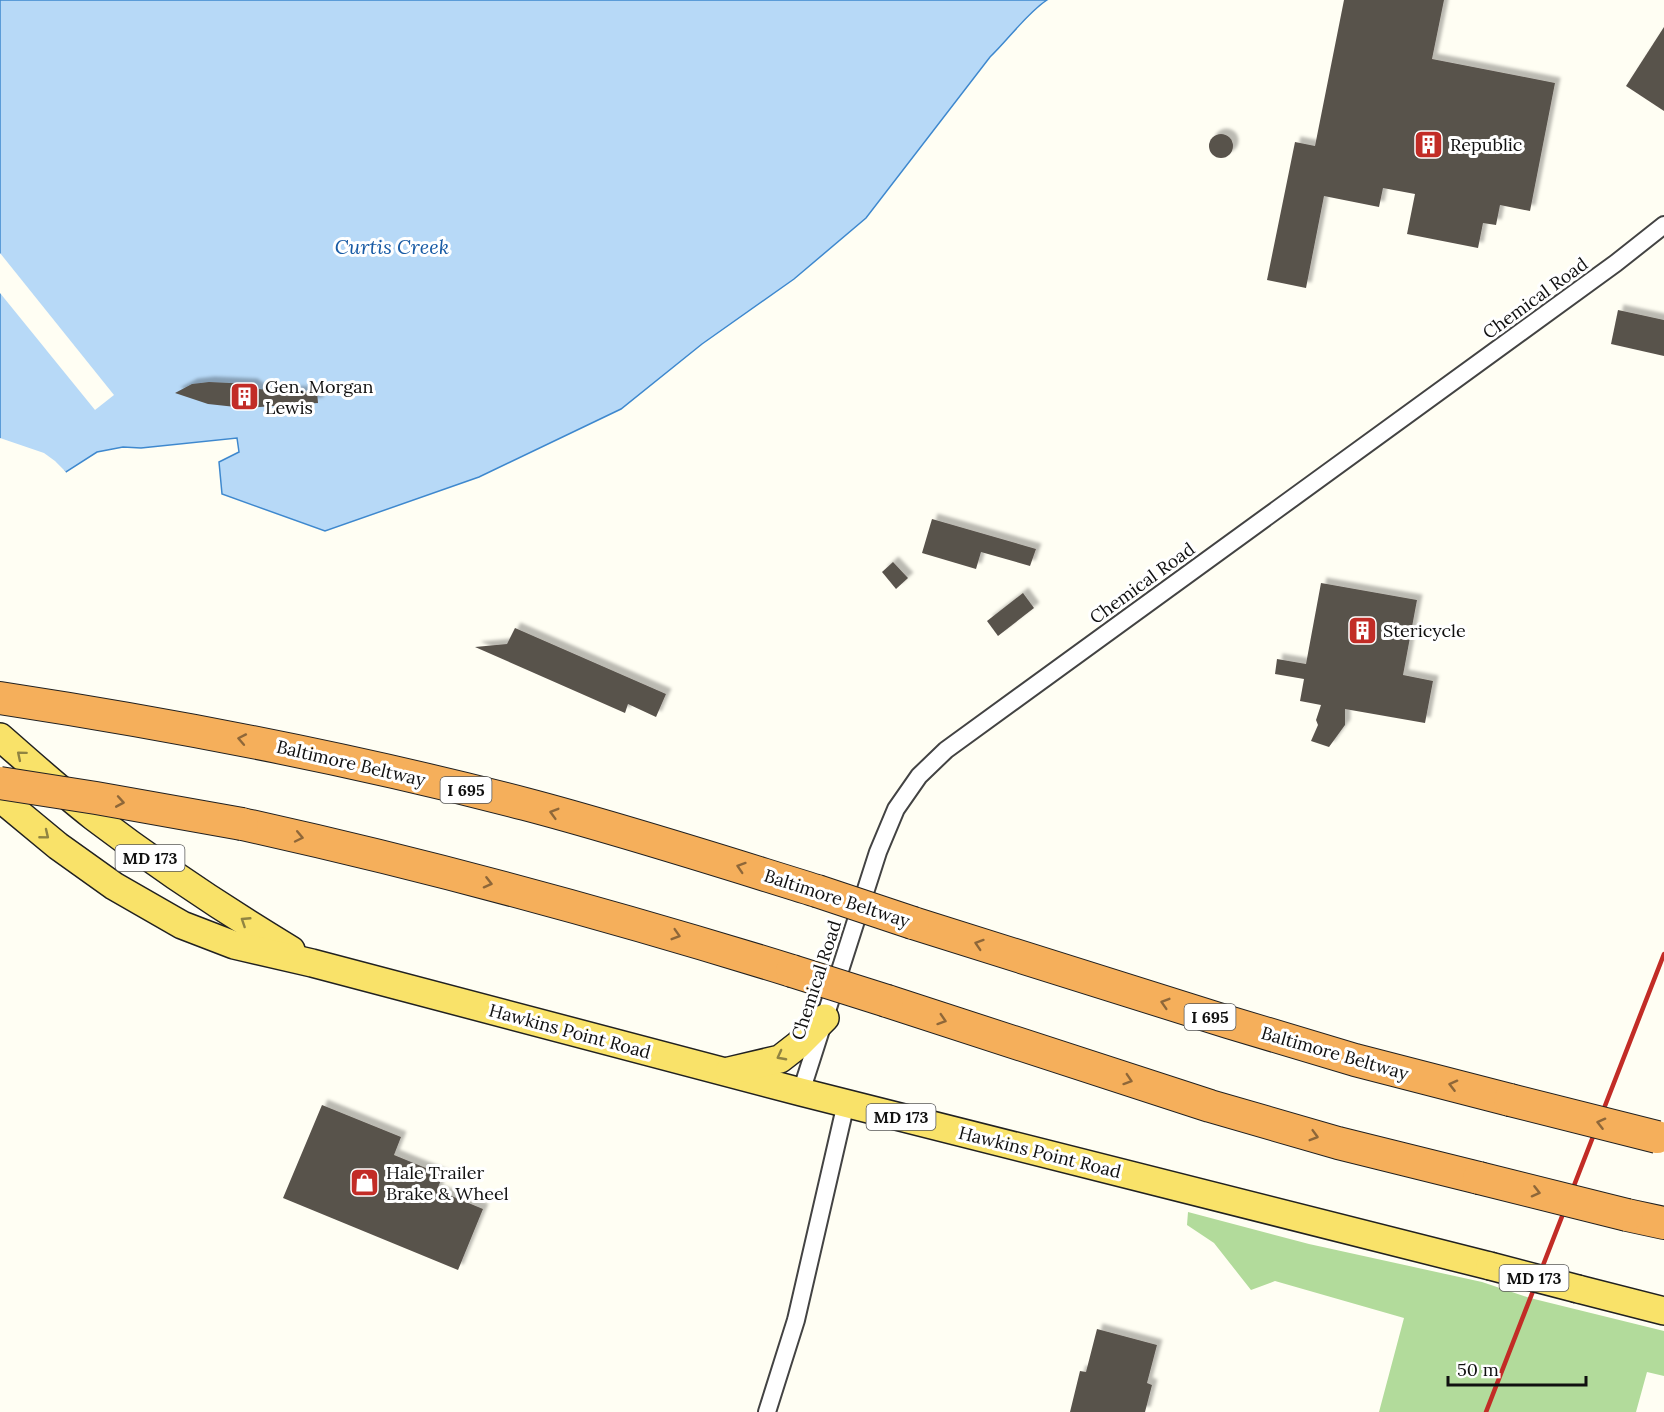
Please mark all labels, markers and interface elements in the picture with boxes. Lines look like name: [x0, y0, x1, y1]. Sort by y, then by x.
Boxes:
building icon: Republic: [1413, 128, 1445, 160]
place label: Republic: [1450, 133, 1522, 156]
water label: Curtis Creek: [335, 234, 449, 259]
street label: Chemical Road: [1478, 252, 1592, 344]
place label: Gen. Morgan Lewis: [265, 375, 373, 419]
building icon: Gen. Morgan Lewis: [228, 380, 260, 412]
street label: Chemical Road: [1085, 537, 1199, 629]
building icon: Stericycle: [1346, 614, 1378, 646]
place label: Stericycle: [1383, 619, 1466, 642]
one-way arrow: [237, 733, 247, 746]
street label: Baltimore Beltway: [274, 735, 428, 791]
one-way arrow: [17, 751, 28, 762]
road number: I 695: [440, 777, 492, 803]
one-way arrow: [115, 795, 125, 808]
one-way arrow: [549, 807, 559, 820]
one-way arrow: [38, 827, 49, 838]
one-way arrow: [293, 830, 303, 843]
road number: MD 173: [116, 845, 184, 871]
one-way arrow: [736, 862, 747, 875]
street label: Baltimore Beltway: [761, 864, 913, 933]
one-way arrow: [483, 875, 493, 888]
street label: Chemical Road: [786, 917, 846, 1043]
one-way arrow: [240, 918, 251, 929]
one-way arrow: [670, 928, 681, 940]
one-way arrow: [974, 938, 985, 951]
one-way arrow: [1160, 997, 1171, 1010]
street label: Hawkins Point Road: [487, 998, 654, 1064]
road number: I 695: [1184, 1004, 1236, 1030]
one-way arrow: [936, 1012, 947, 1025]
street label: Baltimore Beltway: [1259, 1021, 1412, 1085]
one-way arrow: [777, 1049, 787, 1060]
one-way arrow: [1122, 1073, 1133, 1085]
one-way arrow: [1448, 1080, 1458, 1093]
road number: MD 173: [866, 1104, 936, 1130]
one-way arrow: [1596, 1118, 1606, 1131]
street label: Hawkins Point Road: [956, 1121, 1124, 1183]
one-way arrow: [1308, 1129, 1319, 1141]
place label: Hale Trailer Brake & Wheel: [386, 1161, 509, 1205]
shop icon: Hale Trailer Brake & Wheel: [349, 1166, 381, 1198]
one-way arrow: [1530, 1185, 1541, 1197]
road number: MD 173: [1500, 1265, 1568, 1291]
scale bar: [1448, 1349, 1586, 1387]
text: 50 m: [1457, 1358, 1499, 1381]

